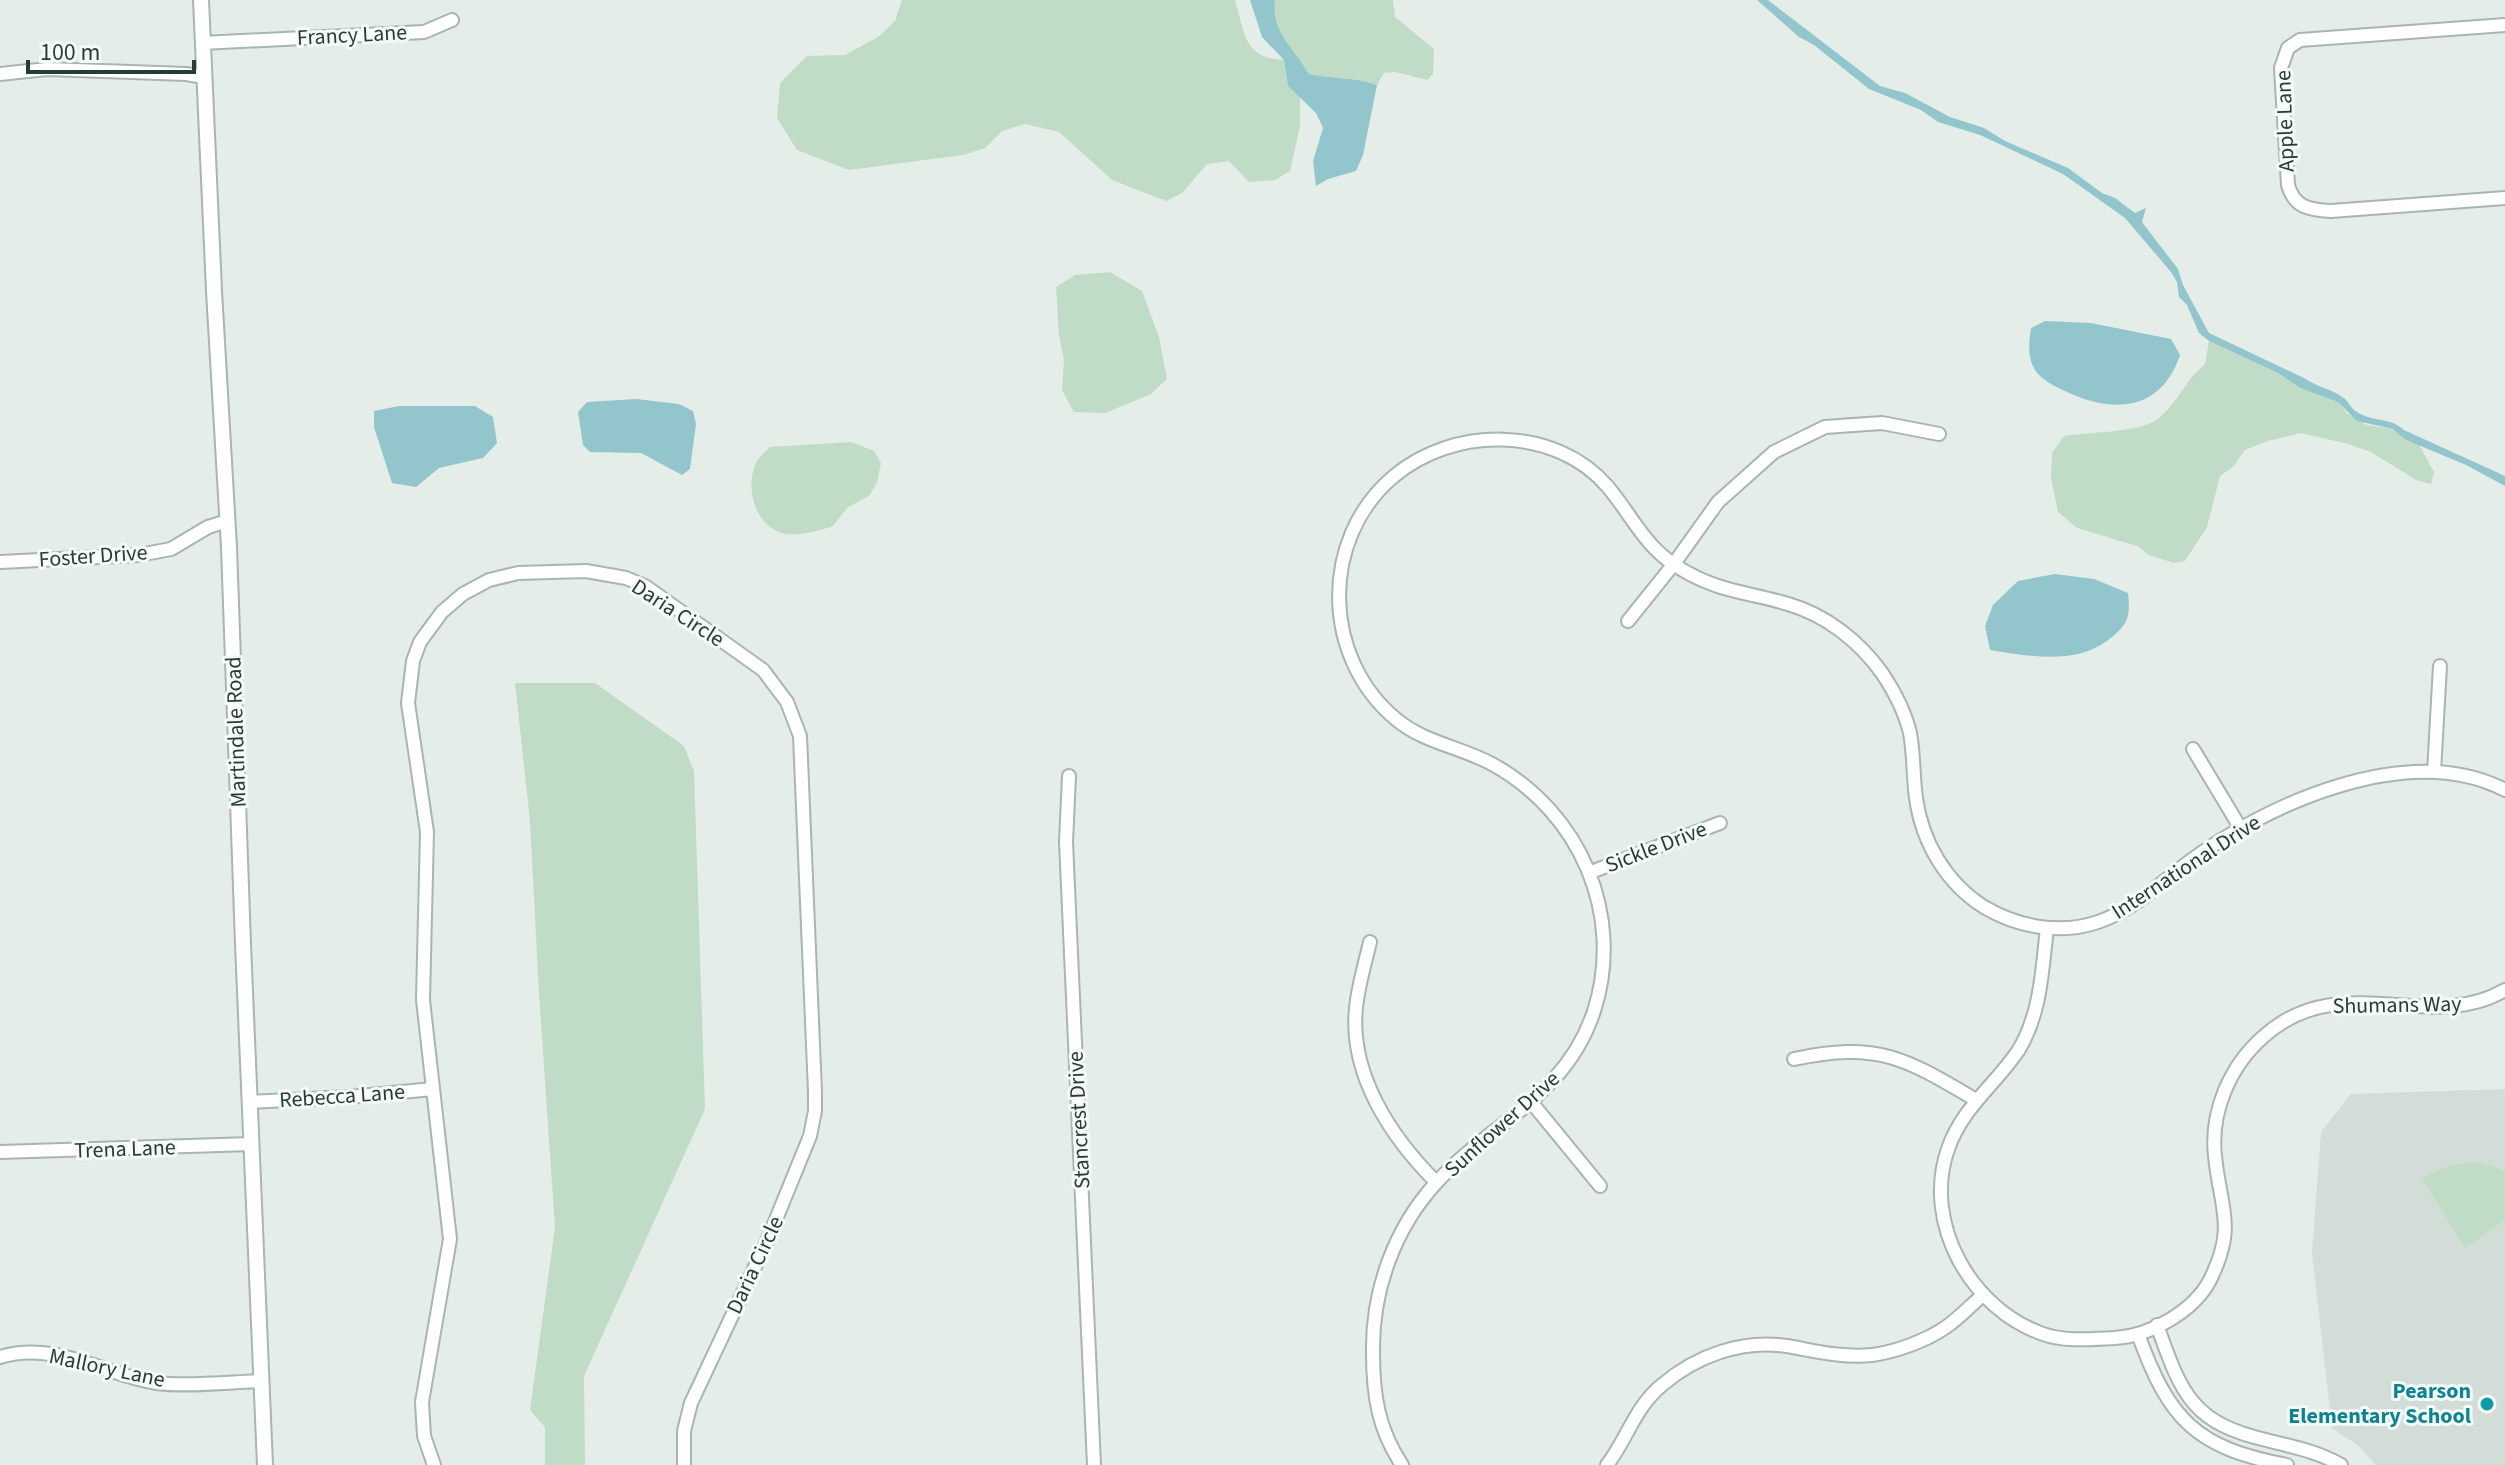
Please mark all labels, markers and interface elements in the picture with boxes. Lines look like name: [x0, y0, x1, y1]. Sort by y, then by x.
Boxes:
street label: Francy Lane: [296, 16, 408, 54]
scale bar: [28, 24, 194, 74]
text: 100 m: [40, 35, 100, 70]
street label: Apple Lane: [2267, 69, 2303, 173]
street label: Foster Drive: [38, 536, 149, 576]
street label: Daria Circle: [625, 571, 731, 655]
street label: Martindale Road: [217, 656, 255, 808]
street label: International Drive: [2105, 807, 2267, 927]
street label: Sickle Drive: [1600, 813, 1712, 881]
street label: Shumans Way: [2332, 988, 2462, 1022]
street label: Stancrest Drive: [1059, 1050, 1099, 1190]
street label: Sunflower Drive: [1437, 1063, 1567, 1185]
street label: Rebecca Lane: [278, 1076, 406, 1116]
street label: Trena Lane: [74, 1131, 176, 1167]
street label: Daria Circle: [718, 1211, 792, 1319]
street label: Mallory Lane: [46, 1340, 168, 1396]
place label: Pearson Elementary School: [2288, 1375, 2472, 1432]
marker: Pearson Elementary School: [2478, 1395, 2496, 1413]

